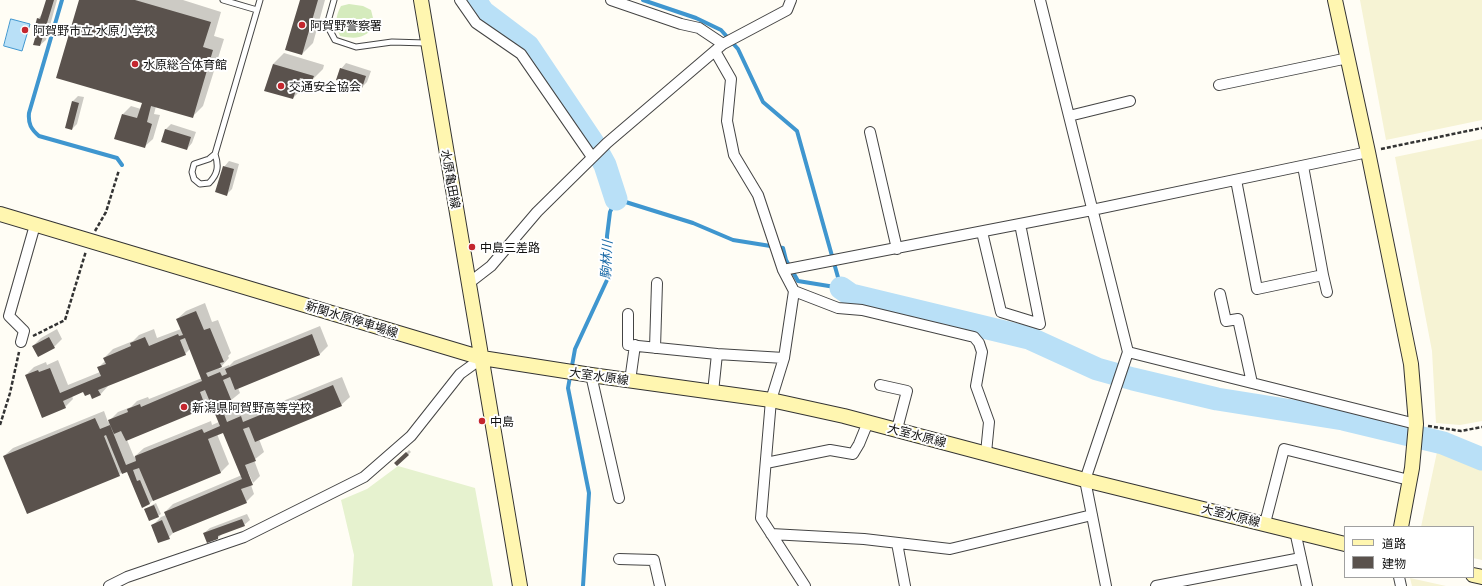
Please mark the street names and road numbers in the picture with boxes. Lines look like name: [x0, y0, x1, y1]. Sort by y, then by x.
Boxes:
street label: 水原亀田線: [439, 148, 463, 210]
street label: 新関水原停車場線: [304, 298, 400, 340]
street label: 大室水原線: [568, 365, 630, 387]
street label: 大室水原線: [886, 420, 948, 450]
street label: 大室水原線: [1200, 501, 1262, 529]

